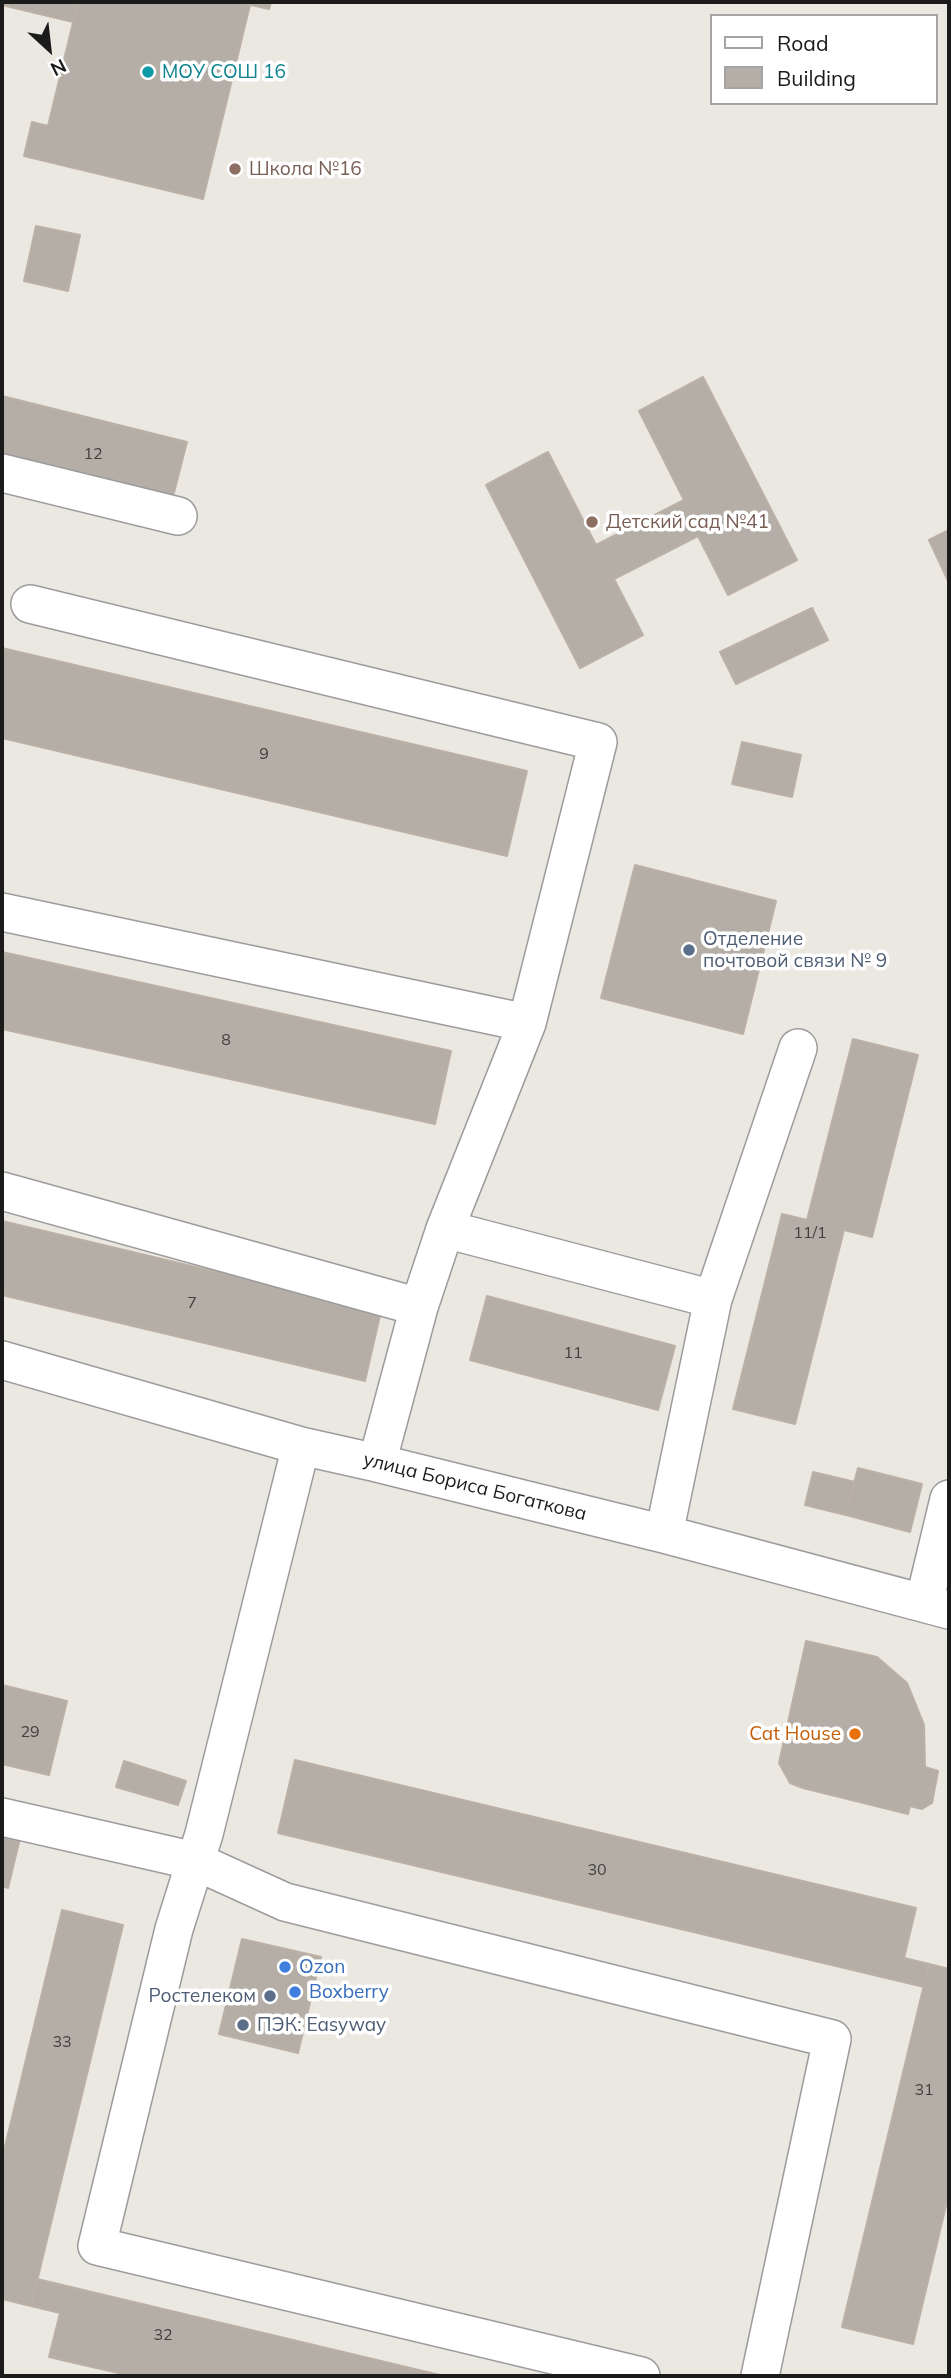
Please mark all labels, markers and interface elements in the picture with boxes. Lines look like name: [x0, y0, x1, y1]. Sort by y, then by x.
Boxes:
north arrow: [14, 14, 84, 84]
legend: [710, 14, 937, 105]
text: Road: [777, 30, 828, 56]
text: N: [47, 54, 70, 82]
place label: МОУ СОШ 16: [162, 61, 286, 83]
marker: МОУ СОШ 16: [140, 64, 156, 80]
text: Building: [777, 65, 856, 91]
place label: Школа №16: [249, 158, 362, 180]
marker: Школа №16: [227, 161, 243, 177]
house number: 12: [83, 444, 103, 464]
place label: Детский сад №41: [606, 511, 769, 533]
marker: Детский сад №41: [584, 514, 600, 530]
house number: 9: [259, 744, 269, 764]
place label: Отделение почтовой связи № 9: [703, 928, 887, 972]
marker: Отделение почтовой связи № 9: [681, 942, 697, 958]
house number: 8: [221, 1030, 231, 1050]
house number: 11/1: [793, 1223, 827, 1243]
house number: 7: [187, 1293, 197, 1313]
house number: 11: [563, 1343, 583, 1363]
street label: улица Бориса Богаткова: [361, 1448, 589, 1526]
house number: 29: [20, 1722, 40, 1742]
place label: Cat House: [749, 1723, 841, 1745]
marker: Cat House: [847, 1726, 863, 1742]
house number: 30: [587, 1860, 607, 1880]
place label: Ozon: [299, 1956, 345, 1978]
marker: Ozon: [277, 1959, 293, 1975]
place label: Boxberry: [309, 1981, 389, 2003]
marker: Boxberry: [287, 1984, 303, 2000]
place label: Ростелеком: [148, 1985, 256, 2007]
marker: Ростелеком: [262, 1988, 278, 2004]
place label: ПЭК: Easyway: [257, 2014, 386, 2036]
marker: ПЭК: Easyway: [235, 2017, 251, 2033]
house number: 33: [52, 2032, 72, 2052]
house number: 31: [914, 2080, 934, 2100]
house number: 32: [153, 2325, 173, 2345]

